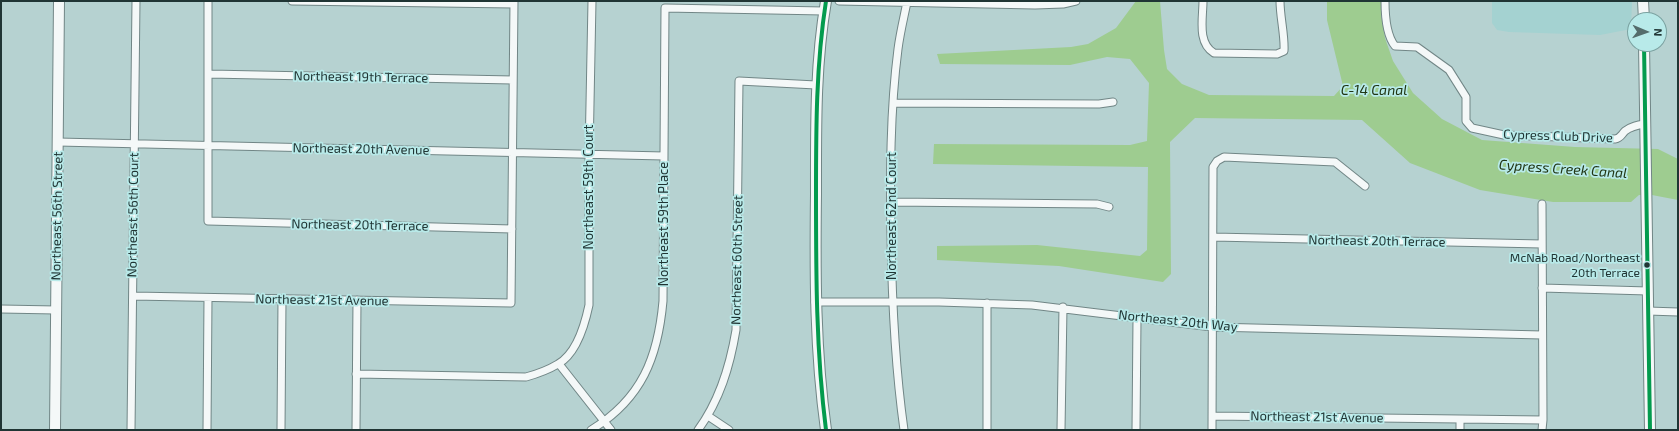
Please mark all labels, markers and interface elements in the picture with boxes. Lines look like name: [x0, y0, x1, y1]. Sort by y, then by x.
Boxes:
north arrow: [1627, 12, 1667, 52]
text: N: [1652, 28, 1665, 37]
street label: Northeast 19th Terrace: [294, 68, 428, 86]
water label: C-14 Canal: [1341, 82, 1407, 98]
street label: Northeast 59th Court: [581, 124, 597, 250]
street label: Cypress Club Drive: [1503, 126, 1613, 146]
street label: Northeast 20th Avenue: [292, 140, 430, 158]
street label: Northeast 56th Street: [48, 151, 66, 281]
street label: Northeast 56th Court: [124, 152, 142, 278]
street label: Northeast 62nd Court: [884, 152, 900, 280]
water label: Cypress Creek Canal: [1498, 156, 1628, 182]
street label: Northeast 59th Place: [656, 162, 672, 286]
street label: Northeast 60th Street: [728, 195, 746, 325]
street label: Northeast 20th Terrace: [291, 216, 429, 234]
street label: Northeast 20th Terrace: [1308, 232, 1446, 250]
place label: McNab Road/Northeast 20th Terrace: [1510, 251, 1640, 279]
marker: McNab Road/Northeast 20th Terrace: [1642, 260, 1652, 270]
street label: Northeast 21st Avenue: [255, 291, 389, 309]
street label: Northeast 20th Way: [1118, 307, 1238, 335]
street label: Northeast 21st Avenue: [1250, 408, 1384, 426]

